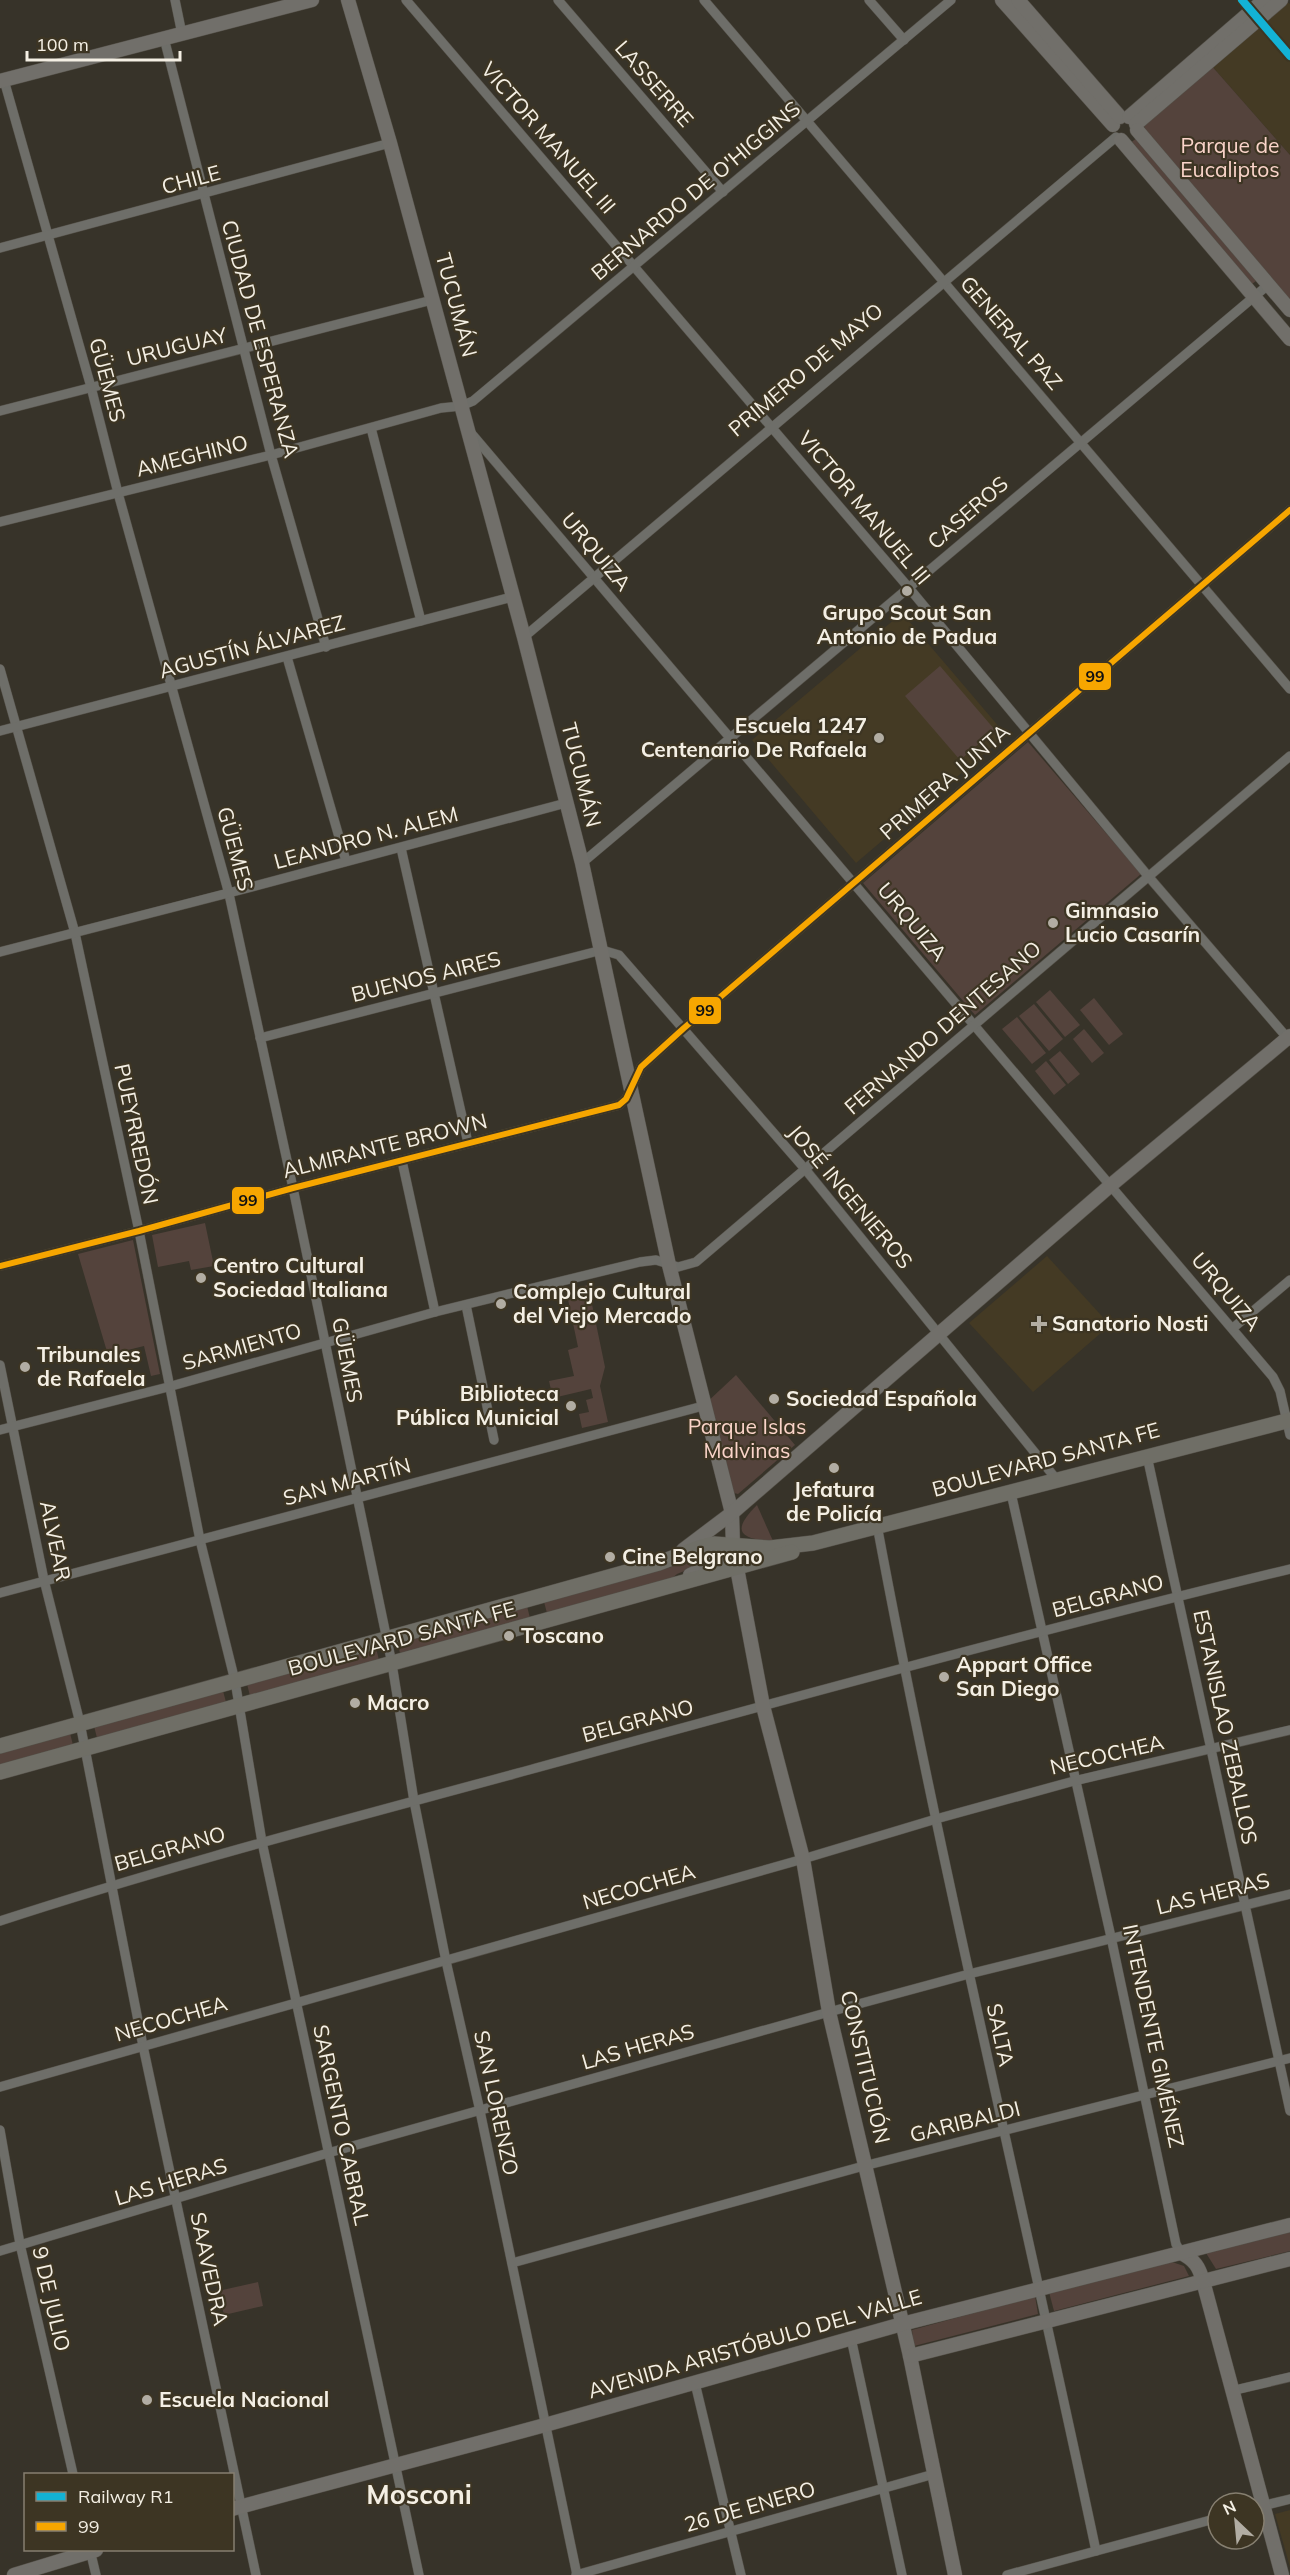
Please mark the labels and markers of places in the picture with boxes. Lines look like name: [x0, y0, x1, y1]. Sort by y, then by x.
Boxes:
marker: Grupo Scout San Antonio de Padua: [900, 584, 914, 598]
place label: Grupo Scout San Antonio de Padua: [817, 599, 997, 649]
place label: Escuela 1247 Centenario De Rafaela: [641, 712, 867, 762]
marker: Escuela 1247 Centenario De Rafaela: [872, 731, 886, 745]
place label: Gimnasio Lucio Casarín: [1065, 897, 1200, 947]
marker: Gimnasio Lucio Casarín: [1046, 916, 1060, 930]
place label: Centro Cultural Sociedad Italiana: [213, 1252, 388, 1302]
marker: Centro Cultural Sociedad Italiana: [194, 1271, 208, 1285]
place label: Complejo Cultural del Viejo Mercado: [513, 1278, 691, 1328]
marker: Complejo Cultural del Viejo Mercado: [494, 1297, 508, 1311]
place label: Sanatorio Nosti: [1052, 1310, 1209, 1336]
marker: Sanatorio Nosti: [1030, 1315, 1048, 1333]
place label: Tribunales de Rafaela: [37, 1341, 146, 1391]
marker: Tribunales de Rafaela: [18, 1360, 32, 1374]
place label: Biblioteca Pública Municial: [396, 1380, 559, 1430]
place label: Sociedad Española: [786, 1385, 977, 1411]
marker: Sociedad Española: [767, 1392, 781, 1406]
marker: Biblioteca Pública Municial: [564, 1399, 578, 1413]
marker: Jefatura de Policía: [827, 1461, 841, 1475]
place label: Jefatura de Policía: [786, 1476, 882, 1526]
place label: Cine Belgrano: [622, 1543, 763, 1569]
marker: Cine Belgrano: [603, 1550, 617, 1564]
place label: Toscano: [521, 1622, 604, 1648]
marker: Toscano: [502, 1629, 516, 1643]
place label: Appart Office San Diego: [956, 1651, 1092, 1701]
marker: Appart Office San Diego: [937, 1670, 951, 1684]
place label: Macro: [367, 1689, 429, 1715]
marker: Macro: [348, 1696, 362, 1710]
place label: Escuela Nacional: [159, 2386, 329, 2412]
marker: Escuela Nacional: [140, 2393, 154, 2407]

